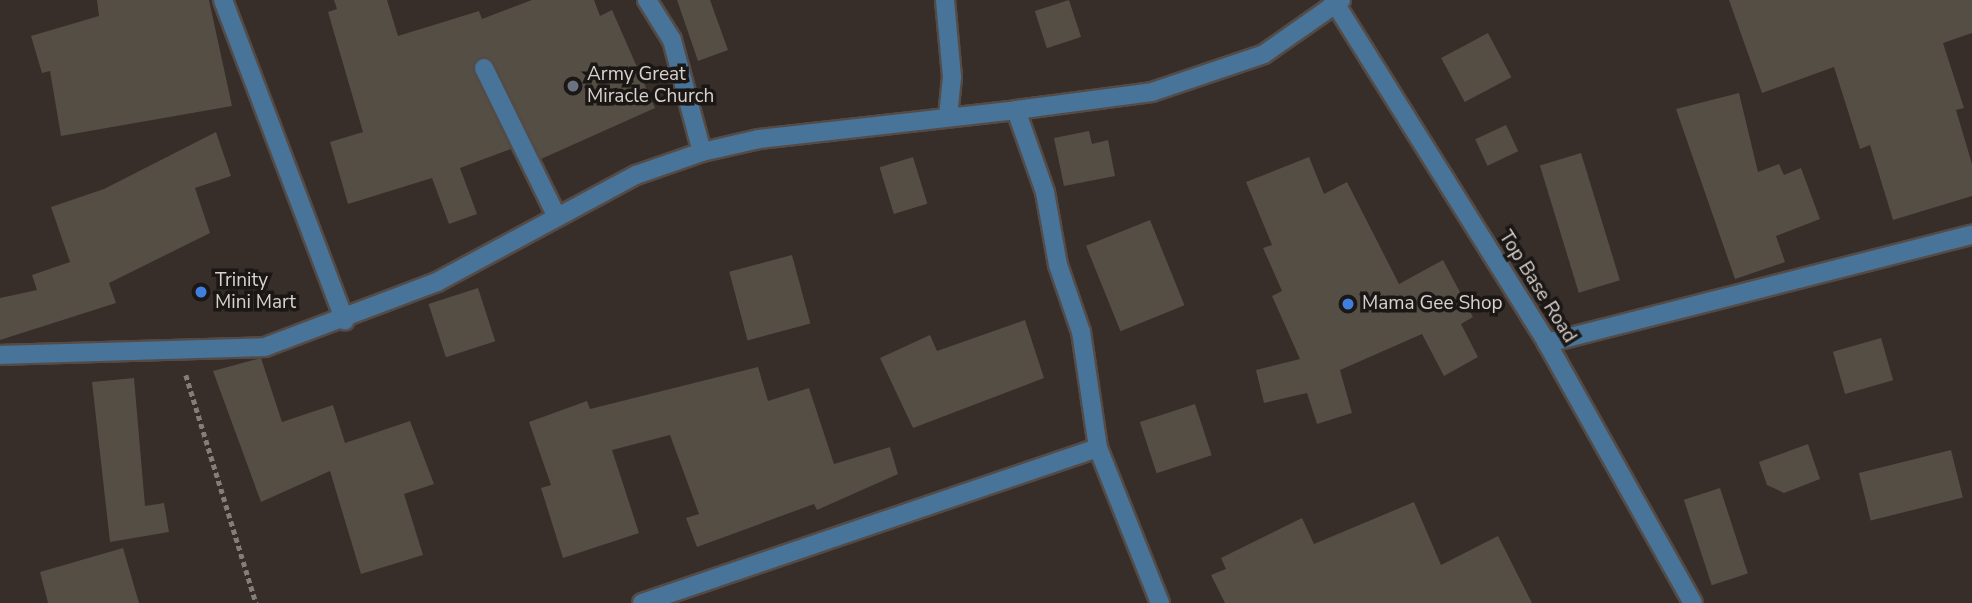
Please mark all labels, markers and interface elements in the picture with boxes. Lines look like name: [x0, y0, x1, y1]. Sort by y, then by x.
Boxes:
place label: Army Great Miracle Church: [587, 64, 714, 108]
marker: Army Great Miracle Church: [565, 78, 581, 94]
street label: Top Base Road: [1493, 227, 1581, 347]
place label: Trinity Mini Mart: [215, 270, 296, 314]
marker: Trinity Mini Mart: [193, 284, 209, 300]
place label: Mama Gee Shop: [1362, 293, 1503, 315]
marker: Mama Gee Shop: [1340, 296, 1356, 312]

